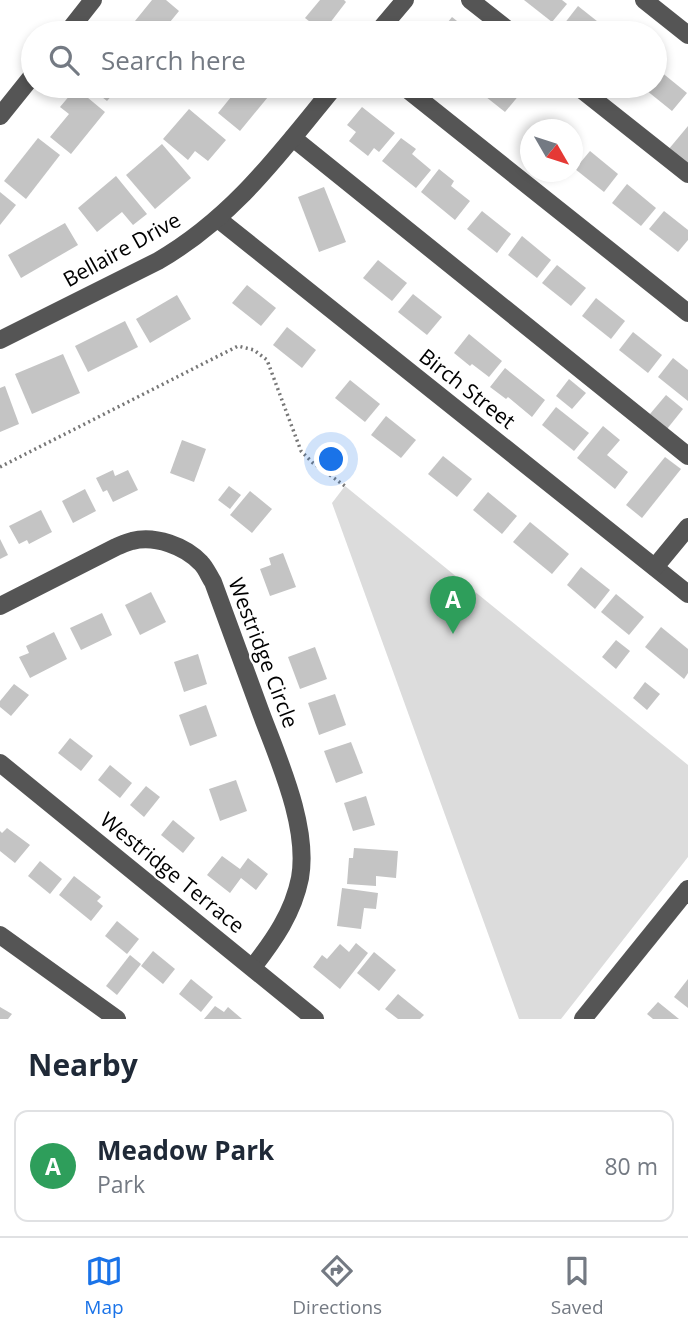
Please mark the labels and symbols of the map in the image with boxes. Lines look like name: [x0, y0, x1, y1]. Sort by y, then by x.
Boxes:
north arrow: [520, 119, 583, 182]
street label: Bellaire Drive: [58, 205, 185, 293]
street label: Birch Street: [414, 342, 521, 434]
your location: [314, 442, 348, 476]
street label: Westridge Circle: [222, 574, 305, 732]
pin: A: [430, 576, 476, 634]
street label: Westridge Terrace: [95, 805, 251, 939]

